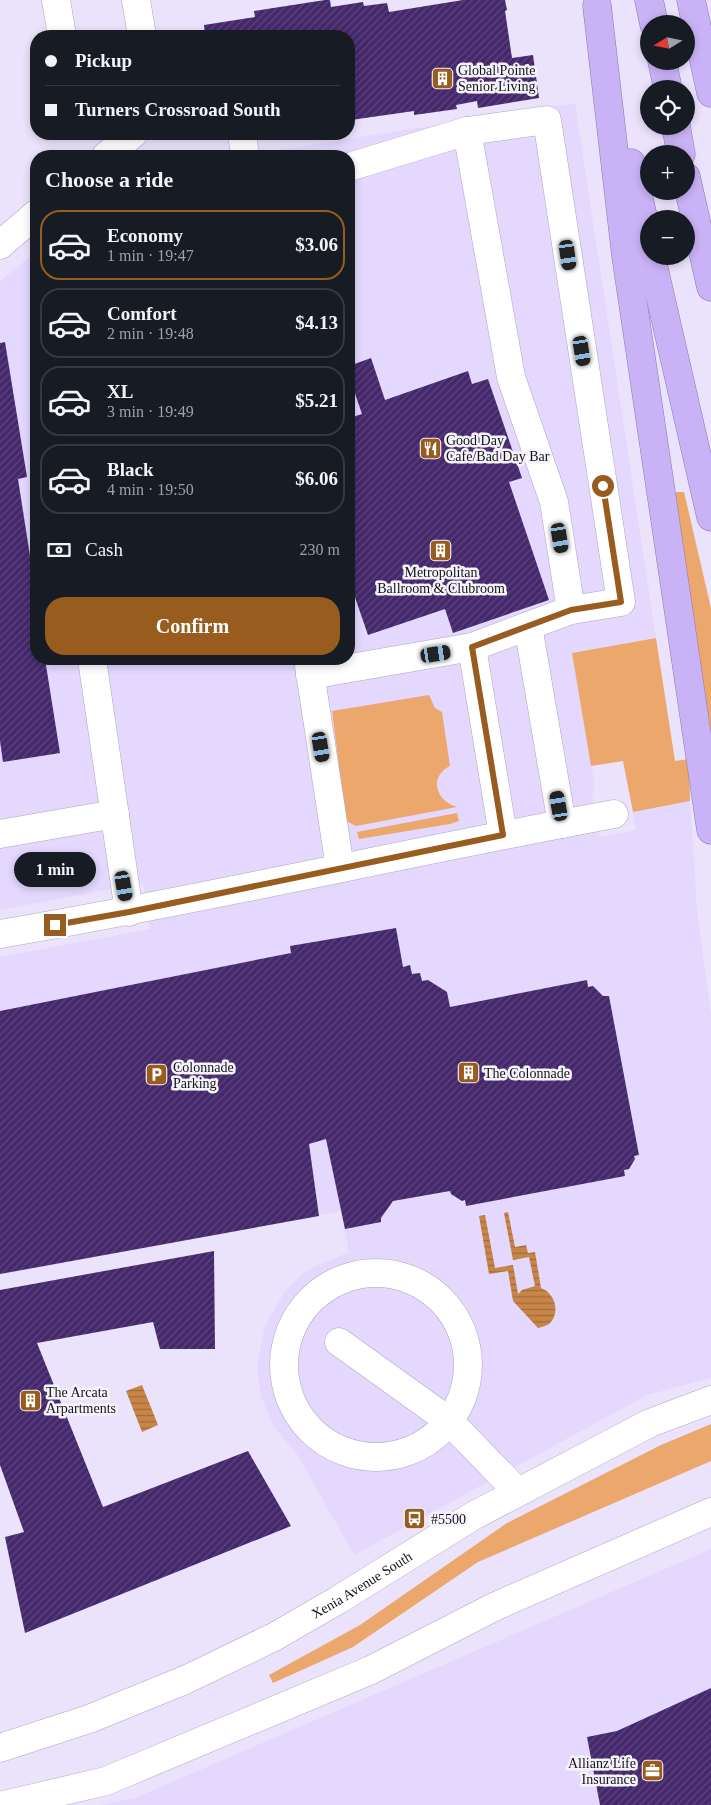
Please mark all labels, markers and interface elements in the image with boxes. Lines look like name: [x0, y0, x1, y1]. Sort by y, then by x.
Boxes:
north arrow: [640, 15, 695, 70]
map controls: [640, 15, 695, 265]
text: Pickup: [75, 50, 132, 71]
place label: Global Pointe Senior Living: [458, 63, 535, 94]
building icon: Global Pointe Senior Living: [430, 66, 454, 90]
button: locate: [640, 80, 695, 135]
text: Turners Crossroad South: [75, 99, 281, 120]
button: +: [640, 145, 695, 200]
text: Choose a ride: [45, 167, 173, 192]
button: −: [640, 210, 695, 265]
icon: car: [47, 223, 92, 268]
text: Economy: [107, 225, 183, 246]
text: $3.06: [295, 234, 338, 255]
car: [558, 239, 577, 271]
text: 1 min · 19:47: [107, 247, 194, 264]
icon: car: [47, 301, 92, 346]
text: Comfort: [107, 303, 177, 324]
text: $4.13: [295, 312, 338, 333]
text: 2 min · 19:48: [107, 325, 194, 342]
car: [572, 335, 591, 367]
icon: car: [47, 379, 92, 424]
text: XL: [107, 381, 133, 402]
text: $5.21: [295, 390, 338, 411]
text: 3 min · 19:49: [107, 403, 194, 420]
place label: Good Day Cafe/Bad Day Bar: [446, 433, 550, 464]
restaurant icon: Good Day Cafe/Bad Day Bar: [418, 436, 442, 460]
icon: car: [47, 457, 92, 502]
text: Black: [107, 459, 153, 480]
text: $6.06: [295, 468, 338, 489]
route start: [592, 475, 614, 497]
text: 4 min · 19:50: [107, 481, 194, 498]
car: [550, 522, 569, 554]
icon: cash: [45, 536, 73, 564]
building icon: Metropolitan Ballroom & Clubroom: [429, 538, 453, 562]
text: Cash: [85, 539, 123, 560]
text: 230 m: [300, 541, 340, 558]
place label: Metropolitan Ballroom & Clubroom: [377, 565, 505, 596]
button: Confirm: [45, 597, 340, 655]
car: [420, 644, 451, 664]
car: [311, 731, 330, 763]
car: [549, 790, 568, 822]
callout: 1 min: [14, 852, 96, 888]
text: 1 min: [36, 861, 74, 878]
car: [114, 870, 133, 902]
route end: [44, 914, 66, 936]
place label: Colonnade Parking: [173, 1060, 234, 1091]
building icon: The Colonnade: [456, 1061, 480, 1085]
parking icon: Colonnade Parking: [145, 1063, 169, 1087]
place label: The Colonnade: [484, 1066, 570, 1081]
place label: The Arcata Arpartments: [46, 1385, 116, 1416]
building icon: The Arcata Arpartments: [18, 1388, 42, 1412]
bus stop icon: #5500: [403, 1507, 427, 1531]
place label: #5500: [431, 1512, 466, 1527]
street label: Xenia Avenue South: [309, 1548, 415, 1621]
place label: Allianz Life Insurance: [568, 1756, 636, 1787]
office icon: Allianz Life Insurance: [640, 1759, 664, 1783]

